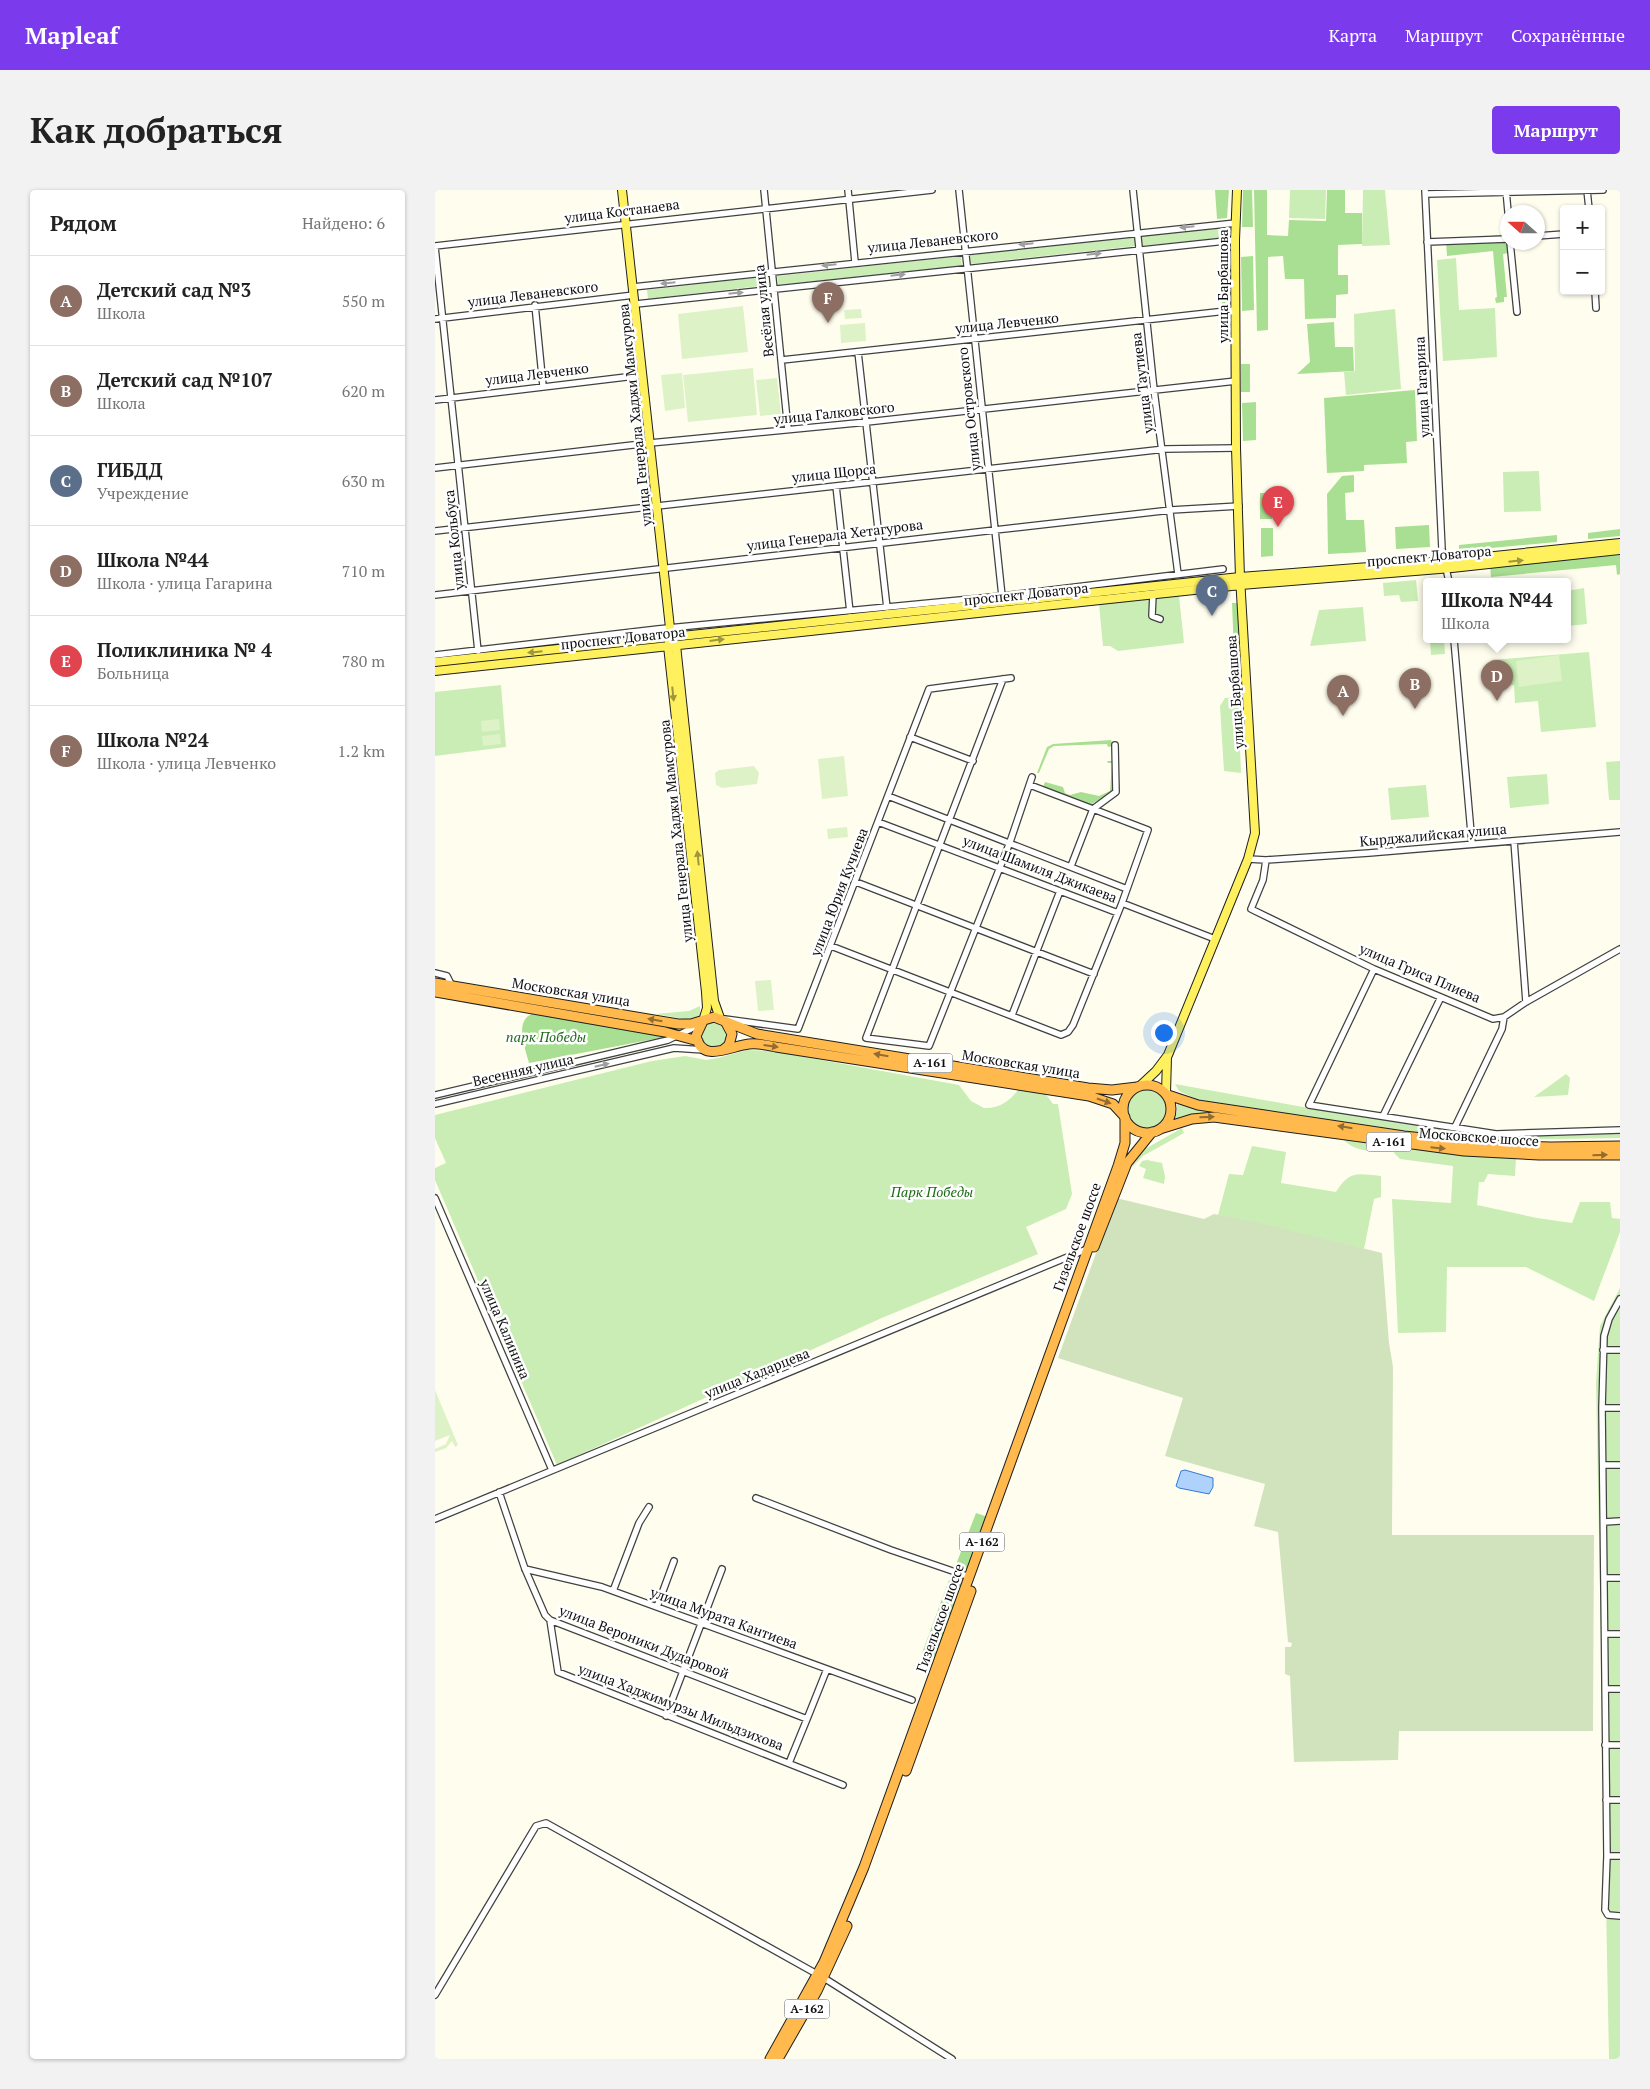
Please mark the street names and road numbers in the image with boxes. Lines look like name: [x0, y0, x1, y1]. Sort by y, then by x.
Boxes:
street label: улица Костанаева: [562, 194, 681, 227]
street label: улица Леваневского: [866, 224, 999, 257]
street label: улица Барбашова: [1213, 229, 1232, 344]
street label: Весёлая улица: [749, 264, 778, 358]
street label: улица Леваневского: [466, 276, 599, 311]
street label: улица Генерала Хаджи Мамсурова: [613, 303, 656, 528]
street label: улица Левченко: [953, 308, 1060, 337]
street label: улица Таутиева: [1126, 332, 1157, 436]
street label: улица Гагарина: [1409, 336, 1434, 439]
street label: улица Островского: [953, 346, 985, 473]
street label: улица Левченко: [483, 358, 590, 389]
street label: улица Галковского: [772, 397, 896, 428]
street label: улица Щорса: [790, 459, 877, 486]
street label: улица Кольбуса: [439, 489, 468, 592]
street label: улица Генерала Хетагурова: [745, 514, 924, 555]
street label: проспект Доватора: [1366, 541, 1492, 570]
street label: проспект Доватора: [963, 578, 1089, 609]
street label: проспект Доватора: [560, 622, 686, 653]
street label: улица Барбашова: [1221, 635, 1248, 751]
street label: улица Генерала Хаджи Мамсурова: [654, 719, 697, 944]
street label: Кырджалийская улица: [1359, 819, 1507, 850]
street label: улица Юрия Кучиева: [805, 825, 872, 960]
street label: улица Шамиля Джикаева: [959, 830, 1120, 907]
street label: улица Гриса Плиева: [1356, 938, 1484, 1007]
street label: Московская улица: [511, 973, 632, 1010]
street label: Московская улица: [961, 1045, 1082, 1082]
street label: Весенняя улица: [471, 1049, 575, 1090]
road number: А-161: [907, 1054, 953, 1072]
street label: Московское шоссе: [1418, 1123, 1540, 1150]
road number: А-161: [1367, 1132, 1411, 1152]
street label: Гизельское шоссе: [1048, 1180, 1105, 1294]
street label: улица Калинина: [475, 1275, 535, 1382]
street label: улица Хадарцева: [701, 1343, 812, 1403]
road number: А-162: [959, 1532, 1005, 1551]
street label: Гизельское шоссе: [911, 1561, 968, 1675]
street label: улица Мурата Кантиева: [647, 1582, 800, 1653]
street label: улица Вероники Дударовой: [556, 1600, 732, 1683]
street label: улица Хаджимурзы Мильдзихова: [575, 1658, 787, 1755]
road number: А-162: [785, 2000, 829, 2018]

